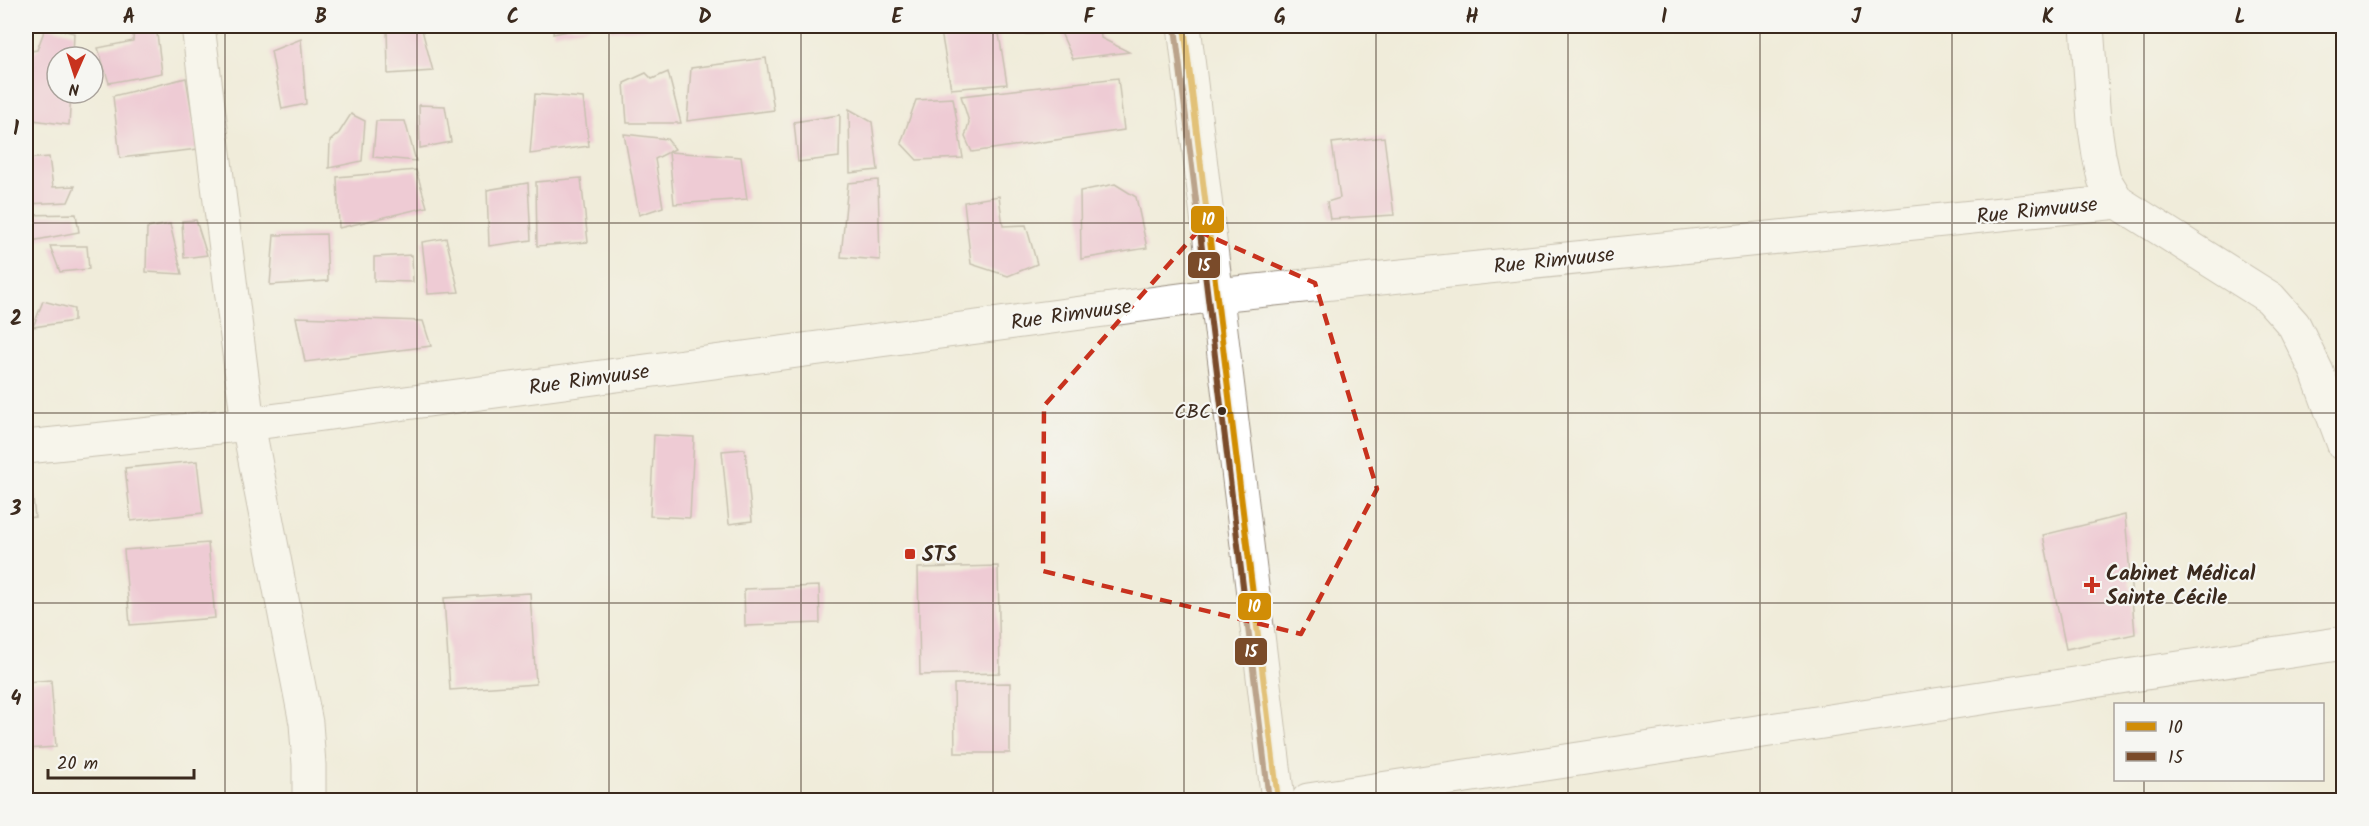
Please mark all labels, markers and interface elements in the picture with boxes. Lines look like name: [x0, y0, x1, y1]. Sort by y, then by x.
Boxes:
text: A: [123, 2, 135, 34]
text: B: [315, 2, 327, 34]
text: C: [507, 2, 519, 34]
text: D: [698, 2, 712, 34]
text: E: [891, 2, 903, 34]
text: F: [1084, 2, 1096, 34]
text: G: [1274, 2, 1286, 34]
text: H: [1465, 2, 1479, 34]
text: I: [1661, 2, 1667, 34]
text: J: [1851, 2, 1862, 34]
text: K: [2042, 2, 2054, 34]
text: L: [2235, 2, 2245, 34]
north arrow: [45, 45, 105, 105]
text: N: [69, 76, 80, 101]
text: 1: [13, 114, 19, 146]
street label: Rue Rimvuuse: [1975, 189, 2100, 234]
line badge: 10: [1190, 205, 1225, 234]
text: 10: [1201, 208, 1215, 233]
street label: Rue Rimvuuse: [1492, 239, 1617, 284]
line badge: 15: [1187, 251, 1221, 279]
text: 15: [1198, 254, 1212, 279]
street label: Rue Rimvuuse: [1009, 291, 1134, 340]
text: 2: [10, 304, 22, 336]
street label: Rue Rimvuuse: [527, 356, 652, 405]
place label: CBC: [1174, 397, 1211, 429]
marker: CBC: [1216, 405, 1228, 417]
text: 3: [10, 494, 22, 526]
place label: STS: [922, 539, 957, 572]
marker: STS: [903, 547, 917, 561]
place label: Cabinet Médical Sainte Cécile: [2106, 558, 2256, 615]
marker: Cabinet Médical Sainte Cécile: [2083, 576, 2101, 594]
line badge: 10: [1237, 592, 1272, 621]
text: 10: [1247, 595, 1261, 620]
line badge: 15: [1234, 637, 1268, 666]
text: 15: [1245, 640, 1259, 665]
text: 4: [11, 684, 22, 716]
legend: [2114, 703, 2324, 781]
text: 10: [2168, 714, 2183, 743]
scale bar: [48, 742, 194, 780]
text: 15: [2168, 744, 2185, 773]
text: 20 m: [57, 750, 98, 779]

